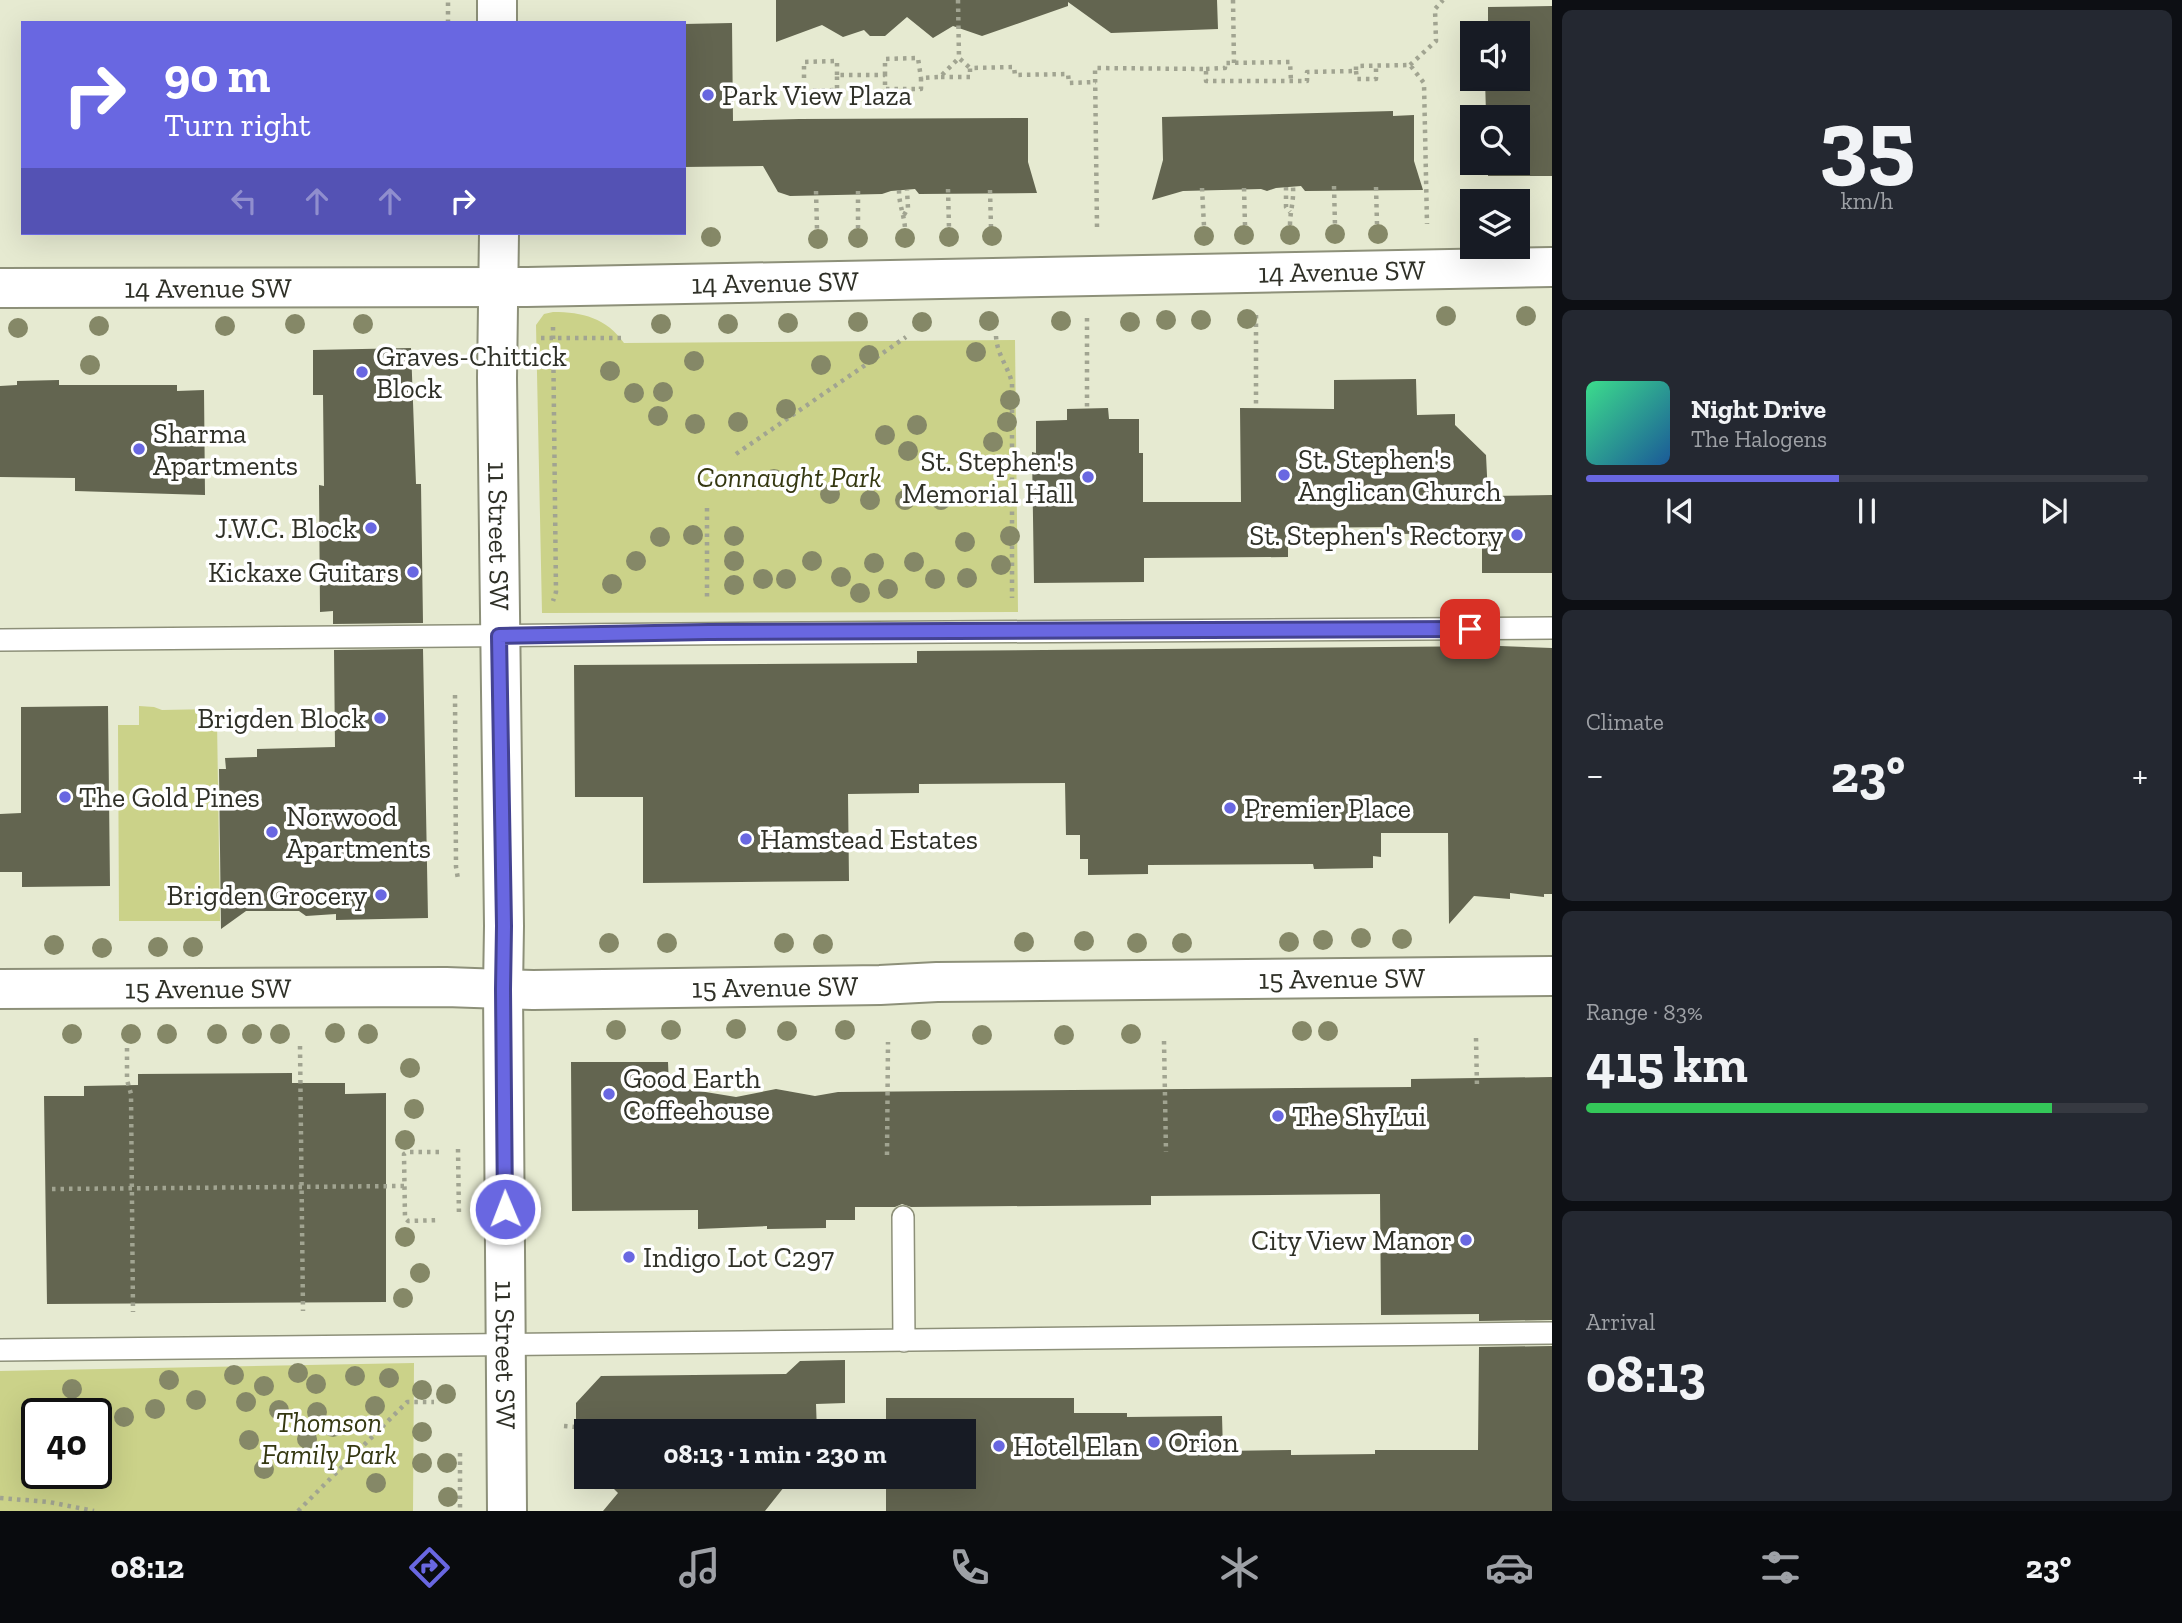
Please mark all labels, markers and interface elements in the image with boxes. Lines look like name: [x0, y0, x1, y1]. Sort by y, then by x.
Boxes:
map controls: [1460, 21, 1530, 259]
button: sound: [1460, 21, 1530, 91]
text: 90 m: [164, 46, 271, 105]
icon: right: [49, 49, 140, 140]
place label: Park View Plaza: [722, 79, 913, 112]
marker: Park View Plaza: [700, 87, 716, 103]
text: 35: [1819, 87, 1915, 196]
button: search: [1460, 105, 1530, 175]
text: Turn right: [164, 106, 311, 144]
icon: left: [225, 182, 263, 220]
icon: ahead: [298, 182, 336, 220]
icon: ahead: [371, 182, 409, 220]
icon: right: [444, 182, 482, 220]
text: km/h: [1841, 187, 1893, 215]
button: layers: [1460, 189, 1530, 259]
street label: 14 Avenue SW: [1258, 253, 1427, 290]
street label: 14 Avenue SW: [691, 265, 860, 301]
street label: 14 Avenue SW: [124, 271, 293, 305]
place label: Graves-Chittick Block: [376, 340, 567, 405]
marker: Graves-Chittick Block: [354, 364, 370, 380]
text: Night Drive: [1691, 393, 1826, 425]
place label: Sharma Apartments: [153, 417, 298, 482]
text: The Halogens: [1691, 425, 1827, 453]
marker: Sharma Apartments: [131, 441, 147, 457]
place label: St. Stephen's Anglican Church: [1298, 443, 1502, 508]
place label: St. Stephen's Memorial Hall: [902, 445, 1074, 510]
street label: 11 Street SW: [481, 461, 516, 612]
park label: Connaught Park: [697, 461, 881, 494]
marker: St. Stephen's Anglican Church: [1276, 467, 1292, 483]
marker: St. Stephen's Memorial Hall: [1080, 469, 1096, 485]
icon: previous: [1661, 492, 1699, 530]
icon: pause: [1848, 492, 1886, 530]
icon: next: [2035, 492, 2073, 530]
place label: J.W.C. Block: [215, 512, 357, 545]
place label: St. Stephen's Rectory: [1249, 519, 1504, 552]
marker: J.W.C. Block: [363, 520, 379, 536]
marker: St. Stephen's Rectory: [1509, 527, 1525, 543]
place label: Kickaxe Guitars: [208, 556, 399, 589]
marker: Kickaxe Guitars: [405, 564, 421, 580]
pin: [1440, 599, 1500, 659]
icon: arrive: [1451, 610, 1489, 648]
place label: Brigden Block: [197, 702, 366, 735]
text: Climate: [1586, 708, 1664, 736]
marker: Brigden Block: [372, 710, 388, 726]
text: 23°: [1831, 743, 1905, 805]
text: −: [1586, 752, 1604, 798]
text: +: [2132, 752, 2148, 798]
place label: The Gold Pines: [79, 781, 260, 814]
marker: The Gold Pines: [57, 789, 73, 805]
place label: Premier Place: [1244, 792, 1411, 825]
place label: Norwood Apartments: [286, 800, 431, 865]
marker: Premier Place: [1222, 800, 1238, 816]
place label: Hamstead Estates: [760, 823, 978, 856]
marker: Norwood Apartments: [264, 824, 280, 840]
marker: Hamstead Estates: [738, 831, 754, 847]
place label: Brigden Grocery: [167, 879, 368, 912]
marker: Brigden Grocery: [373, 887, 389, 903]
street label: 15 Avenue SW: [1258, 961, 1426, 996]
street label: 15 Avenue SW: [691, 969, 859, 1005]
street label: 15 Avenue SW: [125, 972, 292, 1005]
text: Range · 83%: [1586, 998, 1703, 1026]
text: 415 km: [1586, 1033, 1748, 1095]
place label: Good Earth Coffeehouse: [623, 1062, 770, 1127]
marker: Good Earth Coffeehouse: [601, 1086, 617, 1102]
place label: The ShyLui: [1292, 1100, 1427, 1133]
marker: The ShyLui: [1270, 1108, 1286, 1124]
position arrow: [468, 1172, 542, 1246]
place label: City View Manor: [1251, 1224, 1452, 1257]
marker: City View Manor: [1458, 1232, 1474, 1248]
place label: Indigo Lot C297: [643, 1241, 834, 1274]
marker: Indigo Lot C297: [621, 1249, 637, 1265]
street label: 11 Street SW: [488, 1280, 522, 1430]
text: Arrival: [1586, 1308, 1655, 1336]
text: 08:13: [1586, 1343, 1706, 1405]
speed limit sign: 40: [21, 1398, 112, 1489]
park label: Thomson Family Park: [261, 1406, 397, 1471]
place label: Orion: [1168, 1426, 1238, 1459]
place label: Hotel Elan: [1013, 1430, 1139, 1463]
marker: Orion: [1146, 1434, 1162, 1450]
text: 08:13 · 1 min · 230 m: [664, 1438, 886, 1470]
marker: Hotel Elan: [991, 1438, 1007, 1454]
icon: directions: [405, 1543, 454, 1592]
icon: music: [675, 1543, 724, 1592]
icon: phone: [945, 1543, 994, 1592]
icon: climate: [1215, 1543, 1264, 1592]
icon: car: [1485, 1543, 1534, 1592]
icon: filters: [1756, 1543, 1805, 1592]
text: 08:12: [111, 1548, 184, 1586]
text: 23°: [2026, 1548, 2071, 1586]

